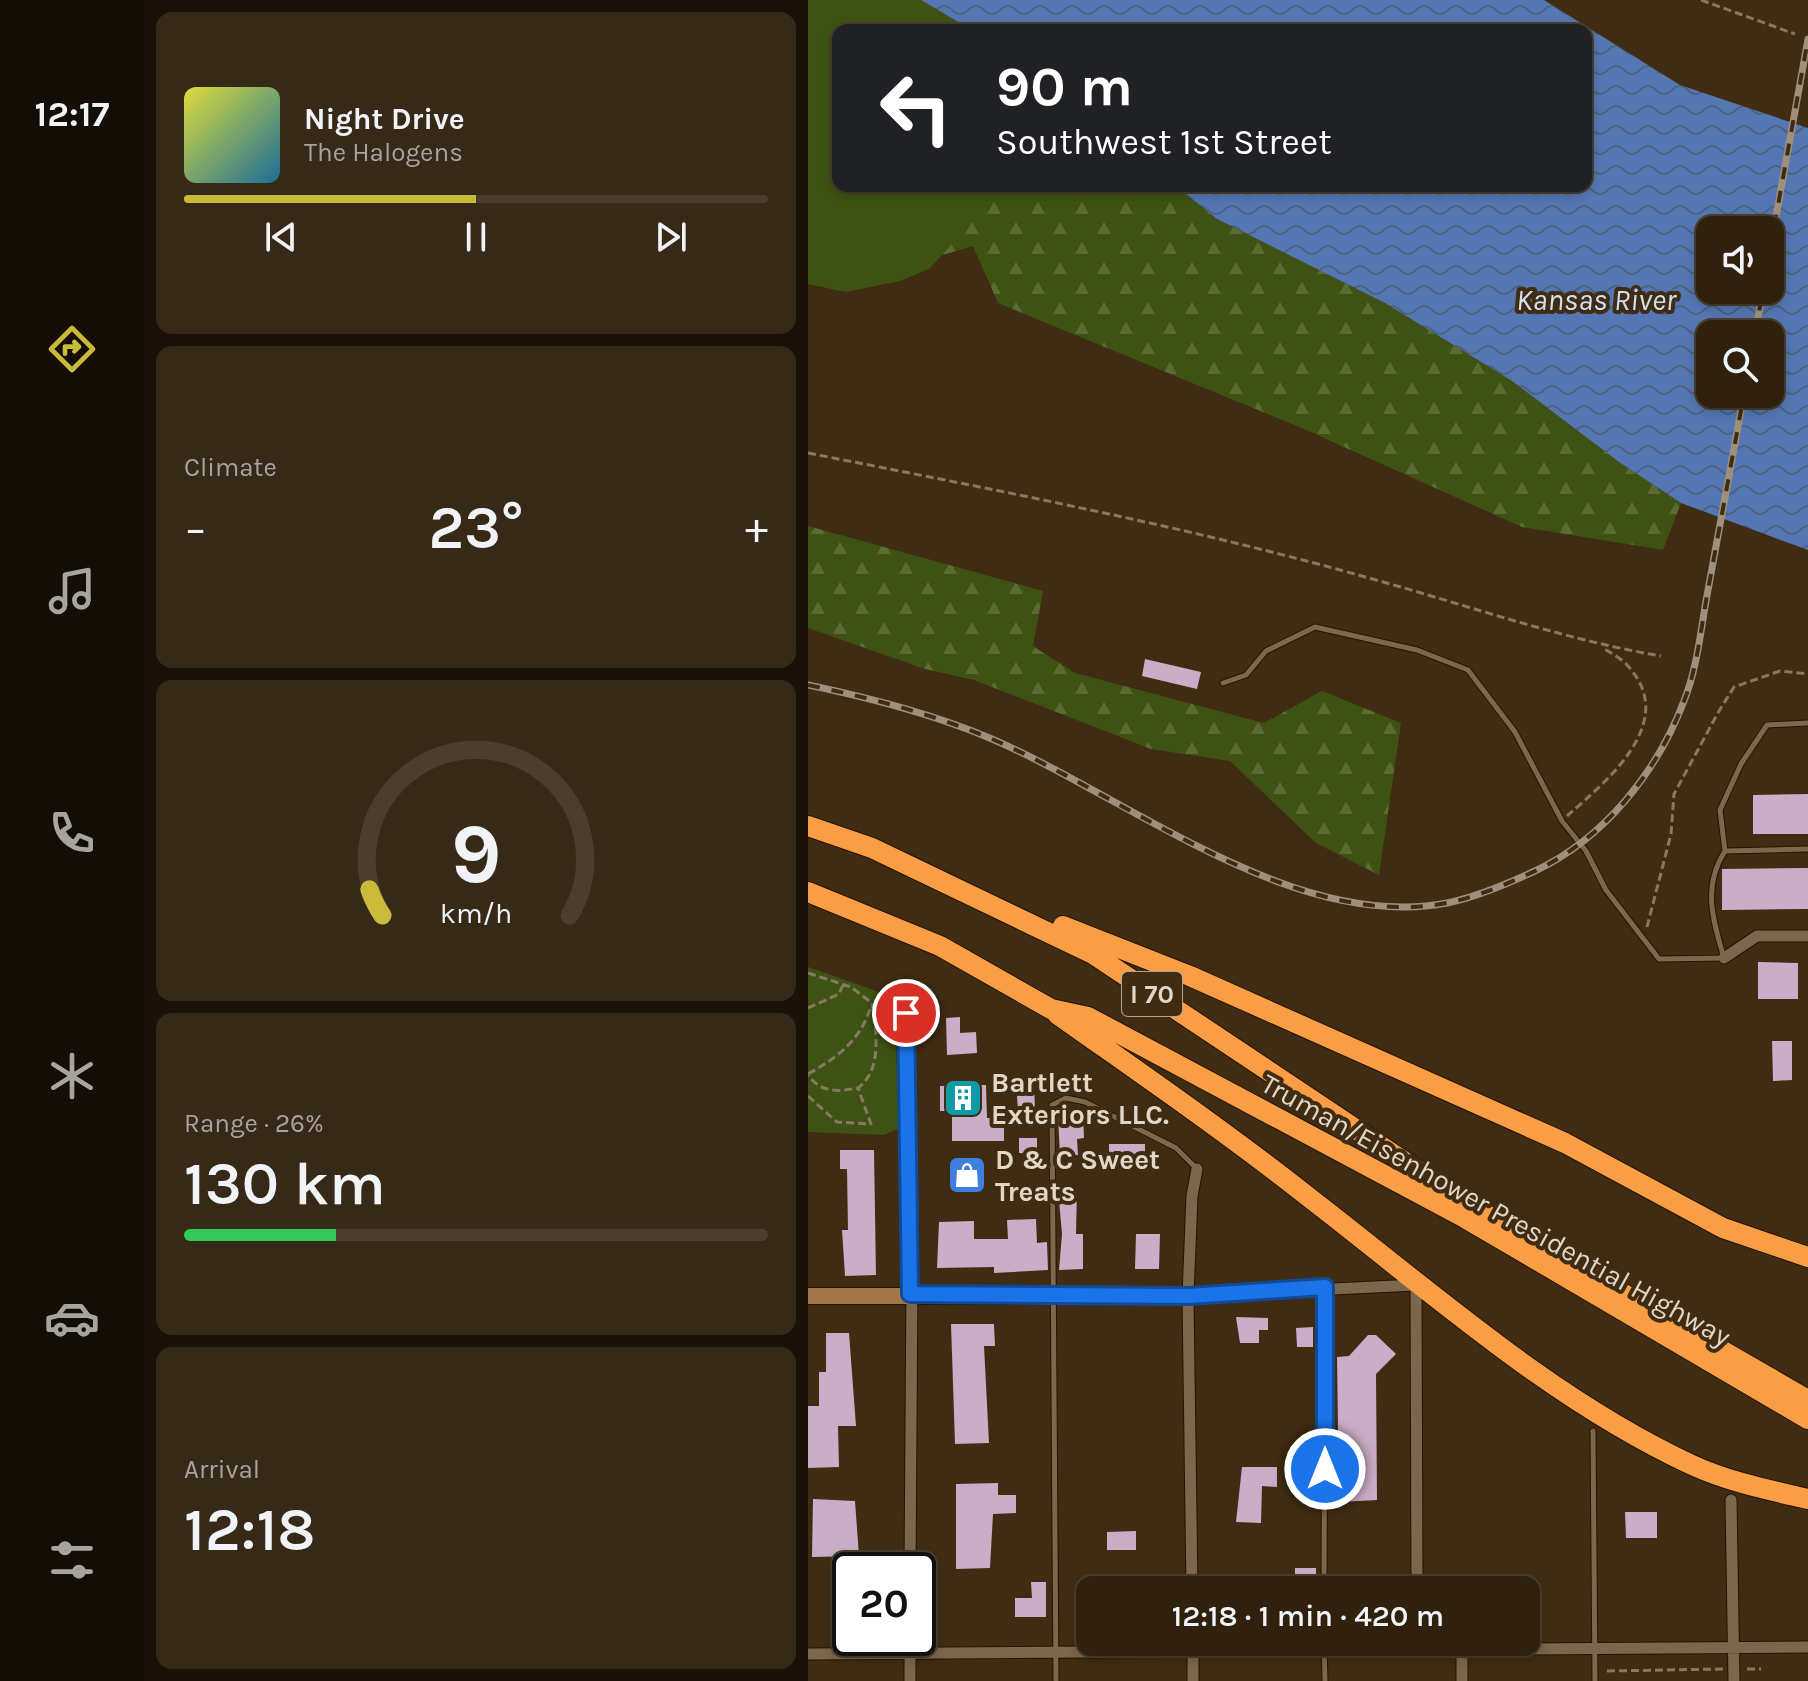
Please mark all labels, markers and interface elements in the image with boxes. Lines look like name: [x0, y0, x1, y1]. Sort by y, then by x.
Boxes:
text: 90 m: [996, 54, 1133, 119]
icon: left: [864, 56, 968, 160]
text: 12:17: [34, 93, 110, 135]
text: Night Drive: [304, 101, 465, 137]
text: Southwest 1st Street: [996, 121, 1332, 163]
text: The Halogens: [304, 137, 463, 168]
icon: previous: [259, 215, 303, 259]
icon: pause: [454, 215, 498, 259]
icon: next: [649, 215, 693, 259]
map controls: [1696, 216, 1784, 408]
button: sound: [1696, 216, 1784, 304]
water label: Kansas River: [1516, 282, 1678, 318]
button: search: [1696, 320, 1784, 408]
icon: directions: [44, 321, 100, 377]
text: Climate: [184, 452, 277, 483]
text: 23°: [428, 493, 524, 563]
text: −: [184, 503, 207, 554]
text: +: [745, 503, 768, 554]
icon: music: [44, 563, 100, 619]
icon: phone: [44, 805, 100, 861]
text: 9: [451, 806, 501, 903]
text: km/h: [440, 898, 512, 931]
road number: I 70: [1122, 972, 1182, 1016]
pin: [872, 979, 940, 1047]
icon: arrive: [884, 991, 928, 1035]
icon: climate: [44, 1048, 100, 1104]
place label: Bartlett Exteriors LLC.: [991, 1066, 1169, 1131]
street label: Truman/Eisenhower Presidential Highway: [1256, 1067, 1736, 1353]
building icon: Bartlett Exteriors LLC.: [942, 1077, 984, 1119]
text: Range · 26%: [184, 1108, 324, 1139]
place label: D & C Sweet Treats: [995, 1143, 1160, 1208]
text: 130 km: [184, 1149, 386, 1219]
shop icon: D & C Sweet Treats: [946, 1154, 988, 1196]
icon: car: [44, 1290, 100, 1346]
position arrow: [1283, 1427, 1367, 1511]
text: Arrival: [184, 1454, 260, 1485]
text: 12:18: [184, 1495, 316, 1565]
icon: filters: [44, 1532, 100, 1588]
speed limit sign: 20: [832, 1552, 936, 1656]
text: 12:18 · 1 min · 420 m: [1172, 1598, 1444, 1634]

